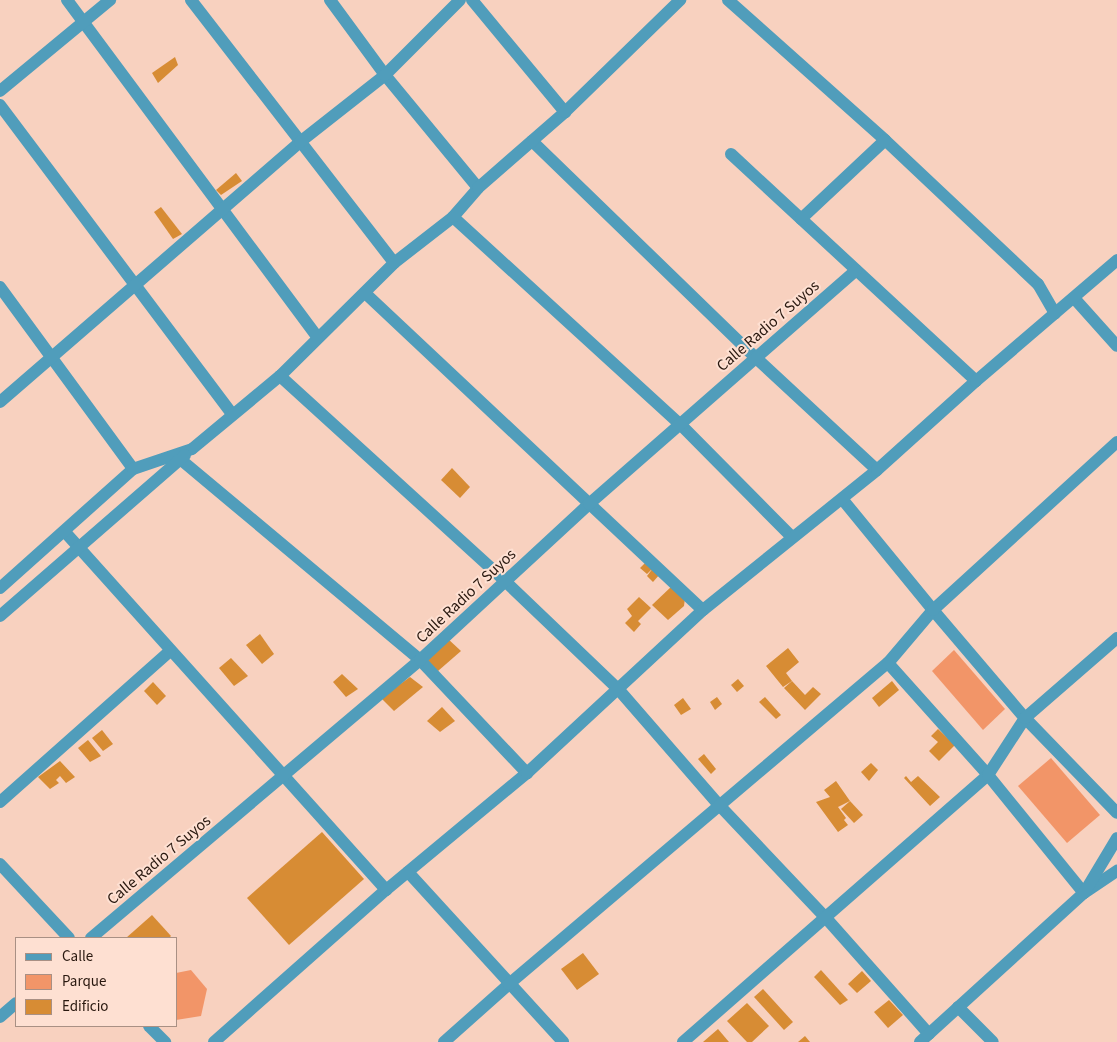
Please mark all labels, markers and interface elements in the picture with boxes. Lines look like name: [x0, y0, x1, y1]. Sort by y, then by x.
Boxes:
street label: Calle Radio 7 Suyos: [713, 276, 823, 376]
street label: Calle Radio 7 Suyos: [412, 545, 520, 647]
street label: Calle Radio 7 Suyos: [103, 811, 215, 909]
legend: [15, 937, 178, 1027]
text: Calle: [62, 946, 93, 967]
text: Parque: [62, 971, 106, 992]
text: Edificio: [62, 996, 109, 1017]

